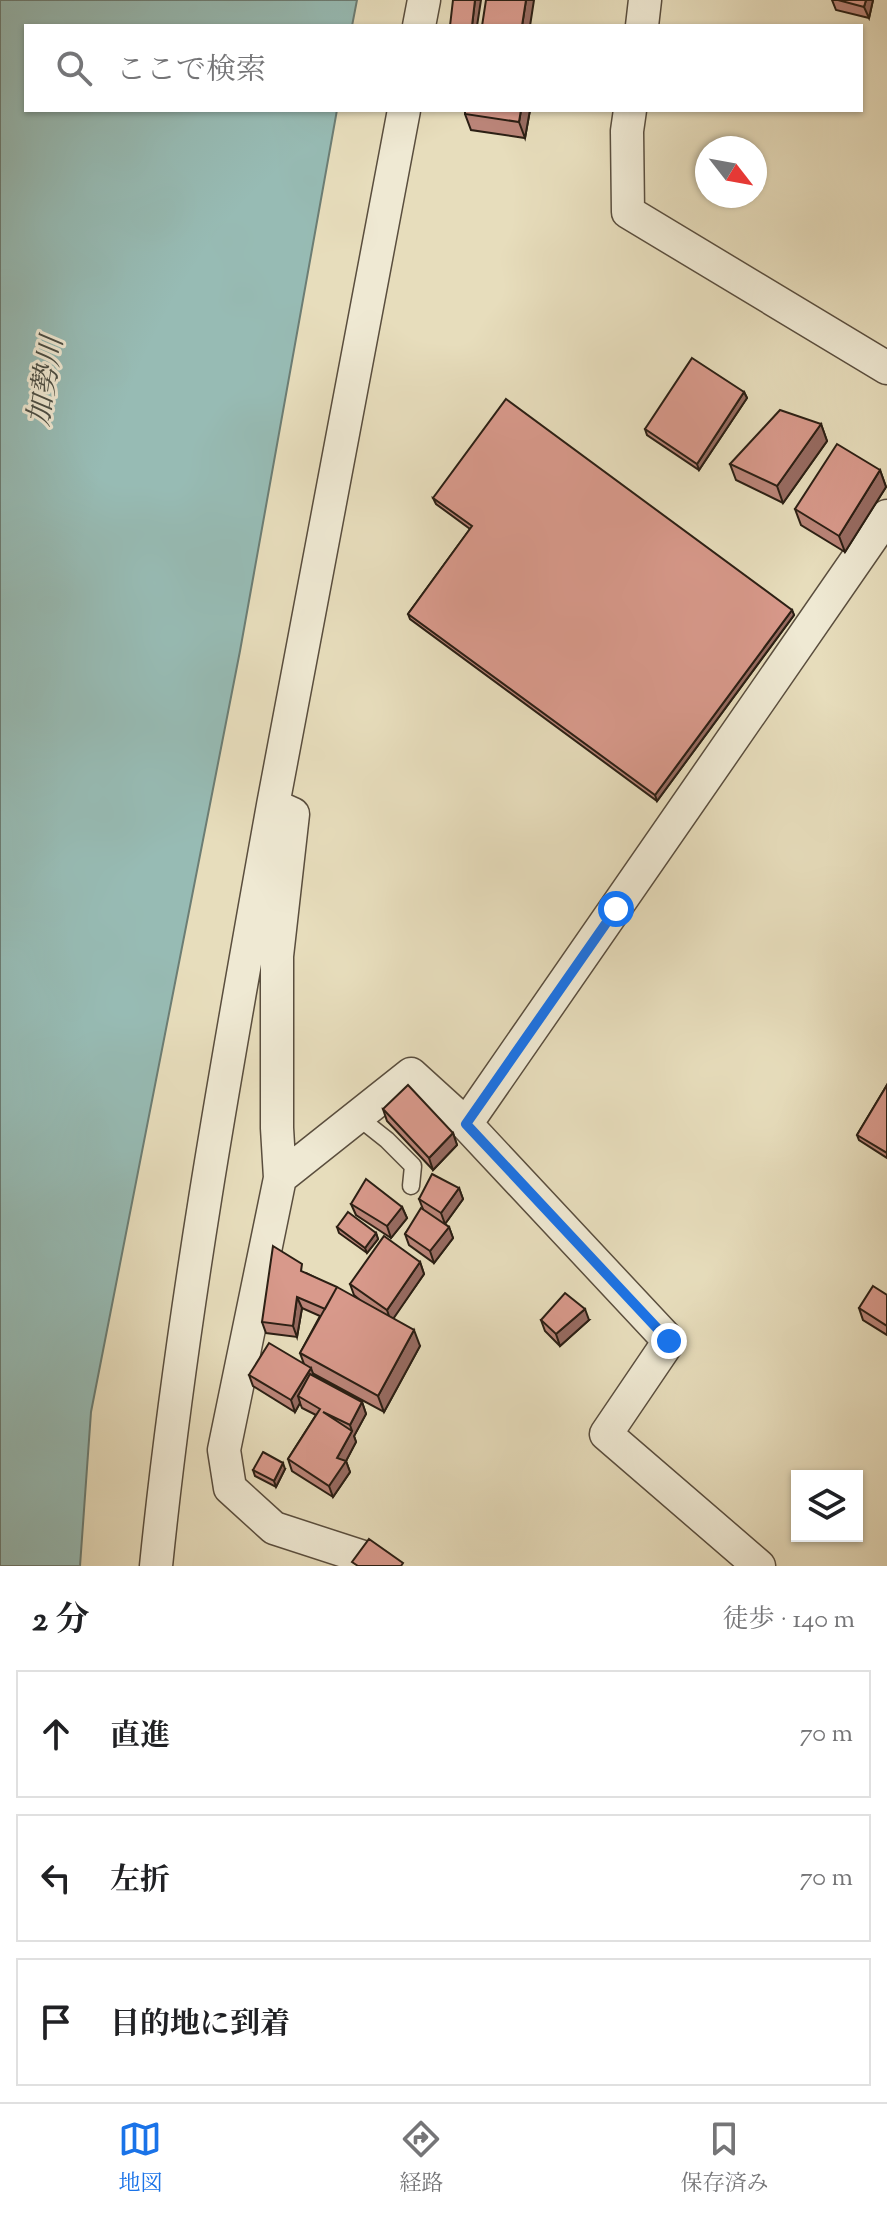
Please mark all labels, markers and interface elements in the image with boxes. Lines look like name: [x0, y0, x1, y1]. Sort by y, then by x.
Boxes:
search box: [24, 24, 863, 112]
icon: search: [52, 46, 96, 90]
text: ここで検索: [116, 50, 266, 93]
north arrow: [695, 136, 767, 208]
water label: 加勢川: [19, 331, 76, 429]
route start: [598, 891, 634, 927]
route end: [651, 1323, 687, 1359]
map controls: [791, 1470, 863, 1542]
button: layers: [791, 1470, 863, 1542]
text: 2 分: [32, 1597, 89, 1646]
text: 徒歩 · 140 m: [723, 1602, 855, 1639]
icon: ahead: [34, 1712, 78, 1756]
text: 直進: [110, 1716, 170, 1759]
text: 70 m: [800, 1716, 853, 1753]
icon: left: [34, 1856, 78, 1900]
text: 左折: [110, 1860, 170, 1903]
text: 70 m: [800, 1860, 853, 1897]
icon: arrive: [34, 2000, 78, 2044]
text: 目的地に到着: [110, 2004, 290, 2047]
tab: 地図: [118, 2117, 163, 2201]
tab: 経路: [399, 2117, 444, 2201]
tab: 保存済み: [680, 2117, 769, 2201]

